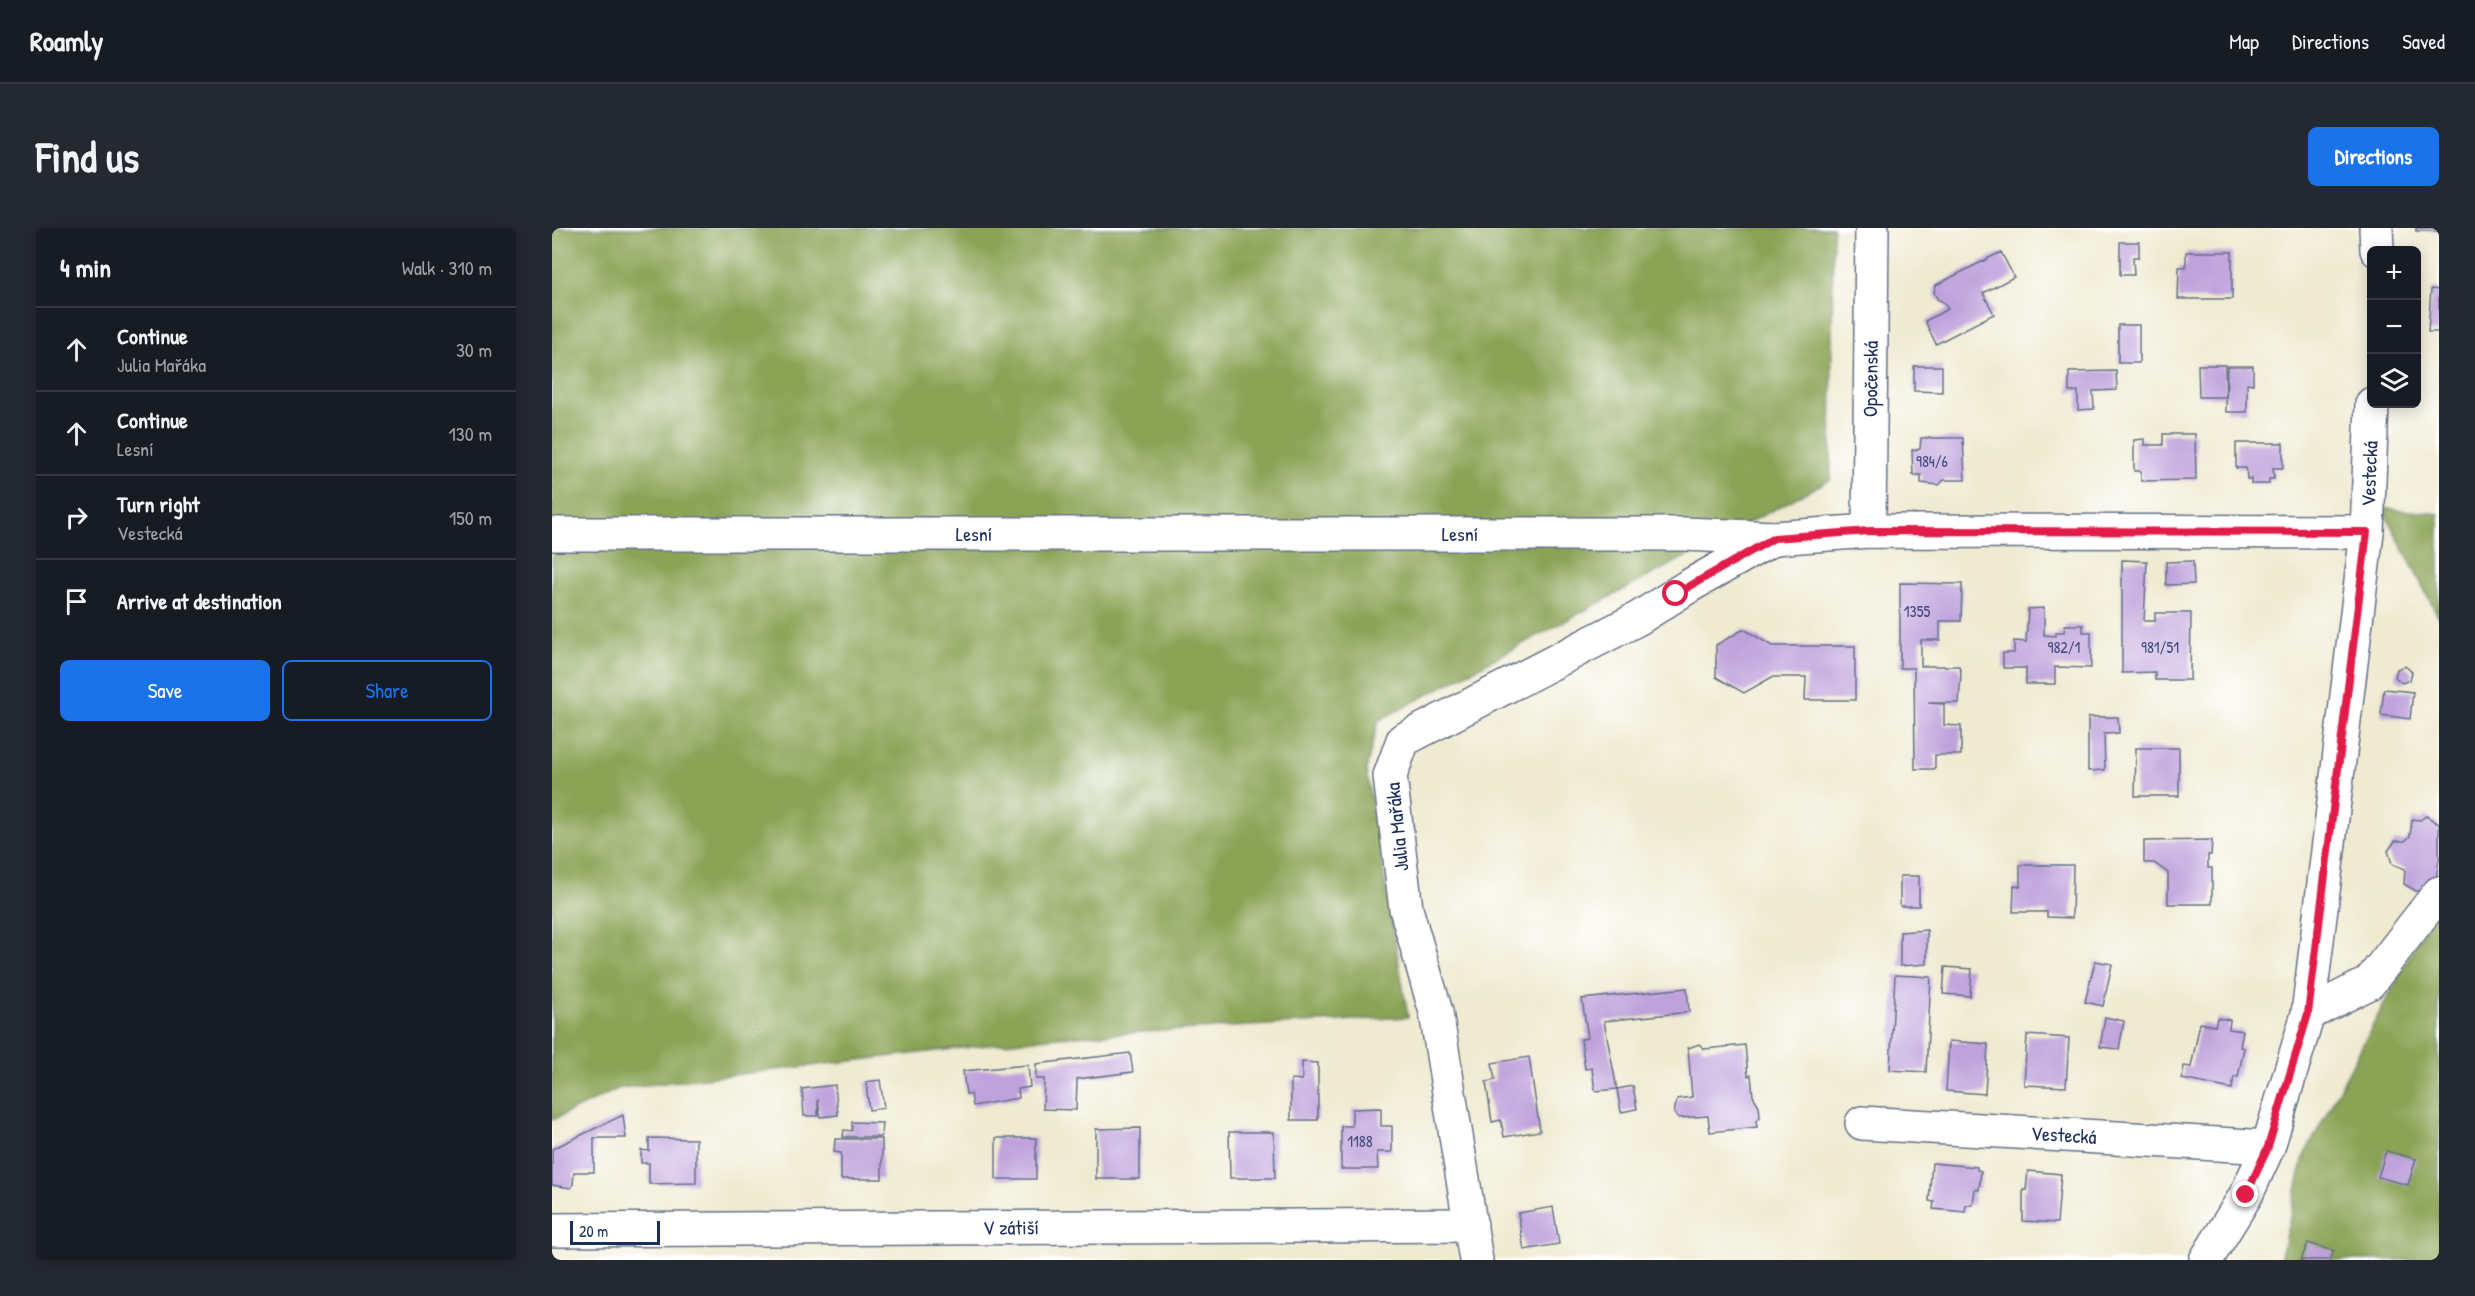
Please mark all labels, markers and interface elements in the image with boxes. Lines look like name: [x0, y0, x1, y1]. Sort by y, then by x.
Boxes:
text: Roamly: [30, 22, 103, 60]
text: Map: [2229, 27, 2259, 56]
text: Directions: [2292, 27, 2369, 56]
text: Saved: [2402, 27, 2445, 56]
button: Directions: [2308, 127, 2439, 186]
text: Find us: [36, 128, 139, 185]
map controls: [2367, 246, 2421, 408]
button: +: [2367, 246, 2421, 300]
text: 4 min: [60, 250, 111, 285]
text: Walk · 310 m: [402, 254, 492, 281]
button: −: [2367, 300, 2421, 354]
text: Continue: [117, 321, 188, 351]
icon: ahead: [60, 333, 93, 366]
text: 30 m: [456, 336, 492, 363]
street label: Opočenská: [1856, 341, 1884, 417]
text: Julia Mařáka: [117, 351, 206, 378]
button: layers: [2367, 354, 2421, 408]
text: Continue: [117, 405, 188, 435]
icon: ahead: [60, 417, 93, 450]
text: 130 m: [449, 420, 492, 447]
text: Lesní: [117, 435, 154, 462]
street label: Vestecká: [2354, 440, 2384, 507]
house number: 984/6: [1916, 450, 1948, 472]
text: Turn right: [117, 489, 200, 519]
icon: right: [60, 501, 93, 534]
text: 150 m: [449, 504, 492, 531]
text: Vestecká: [117, 519, 183, 546]
street label: Lesní: [956, 520, 992, 547]
street label: Lesní: [1442, 520, 1478, 547]
route start: [1662, 580, 1688, 606]
icon: arrive: [60, 585, 93, 618]
text: Arrive at destination: [117, 586, 282, 616]
house number: 1355: [1904, 600, 1930, 622]
house number: 982/1: [2048, 636, 2081, 658]
house number: 981/51: [2141, 636, 2179, 658]
button: Save: [60, 660, 270, 721]
button: Share: [282, 660, 492, 721]
street label: Julia Mařáka: [1378, 781, 1415, 873]
street label: Vestecká: [2030, 1119, 2097, 1150]
house number: 1188: [1347, 1130, 1373, 1152]
route end: [2232, 1181, 2258, 1207]
street label: V zátiší: [983, 1213, 1039, 1241]
scale bar: [570, 1218, 660, 1246]
text: 20 m: [579, 1220, 608, 1242]

